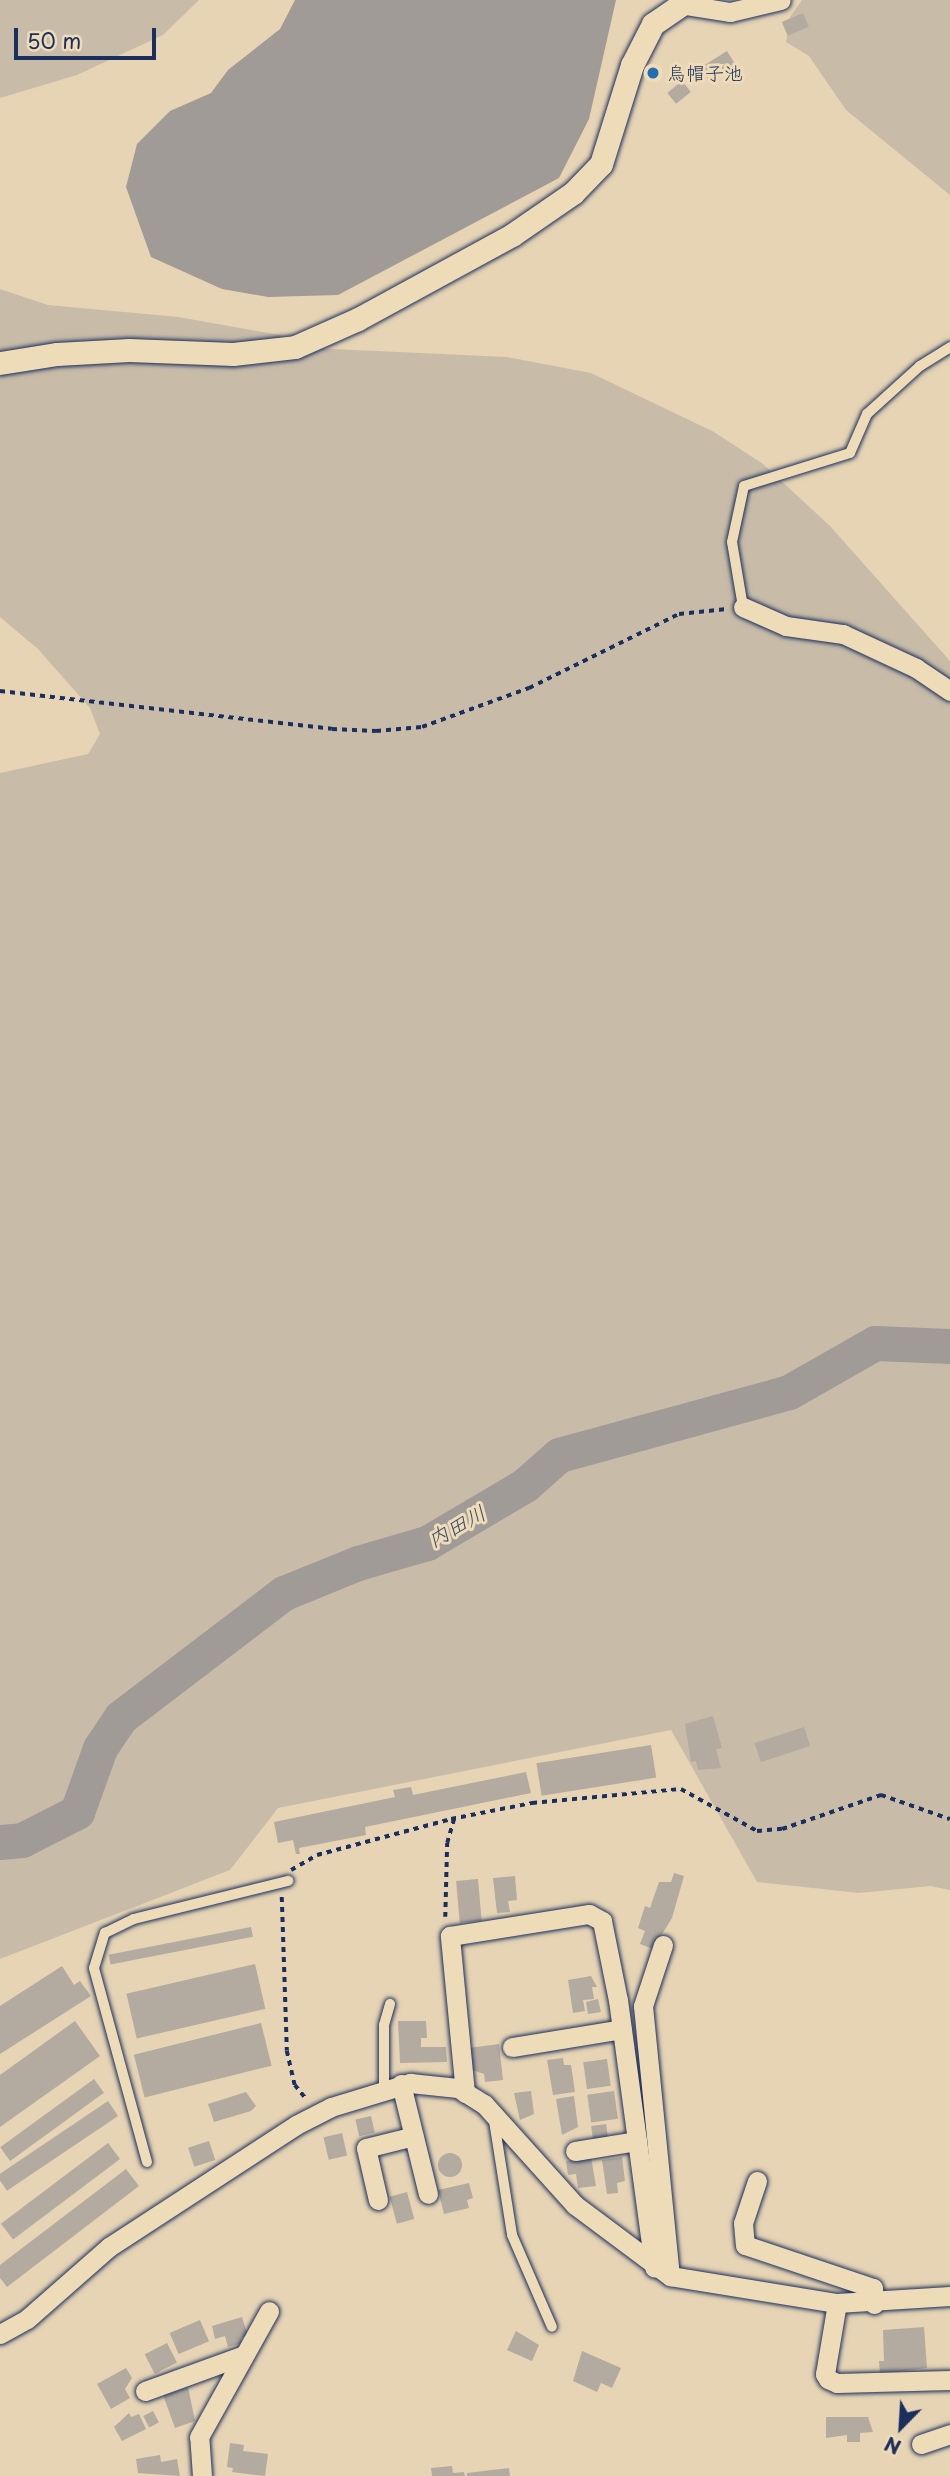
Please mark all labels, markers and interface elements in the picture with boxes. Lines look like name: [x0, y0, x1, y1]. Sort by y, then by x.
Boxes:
scale bar: [18, 14, 159, 58]
text: 50 m: [27, 24, 81, 56]
place label: 烏帽子池: [667, 62, 743, 84]
marker: 烏帽子池: [645, 65, 661, 81]
water label: 内田川: [422, 1499, 490, 1551]
north arrow: [866, 2392, 936, 2462]
text: N: [880, 2430, 905, 2462]

